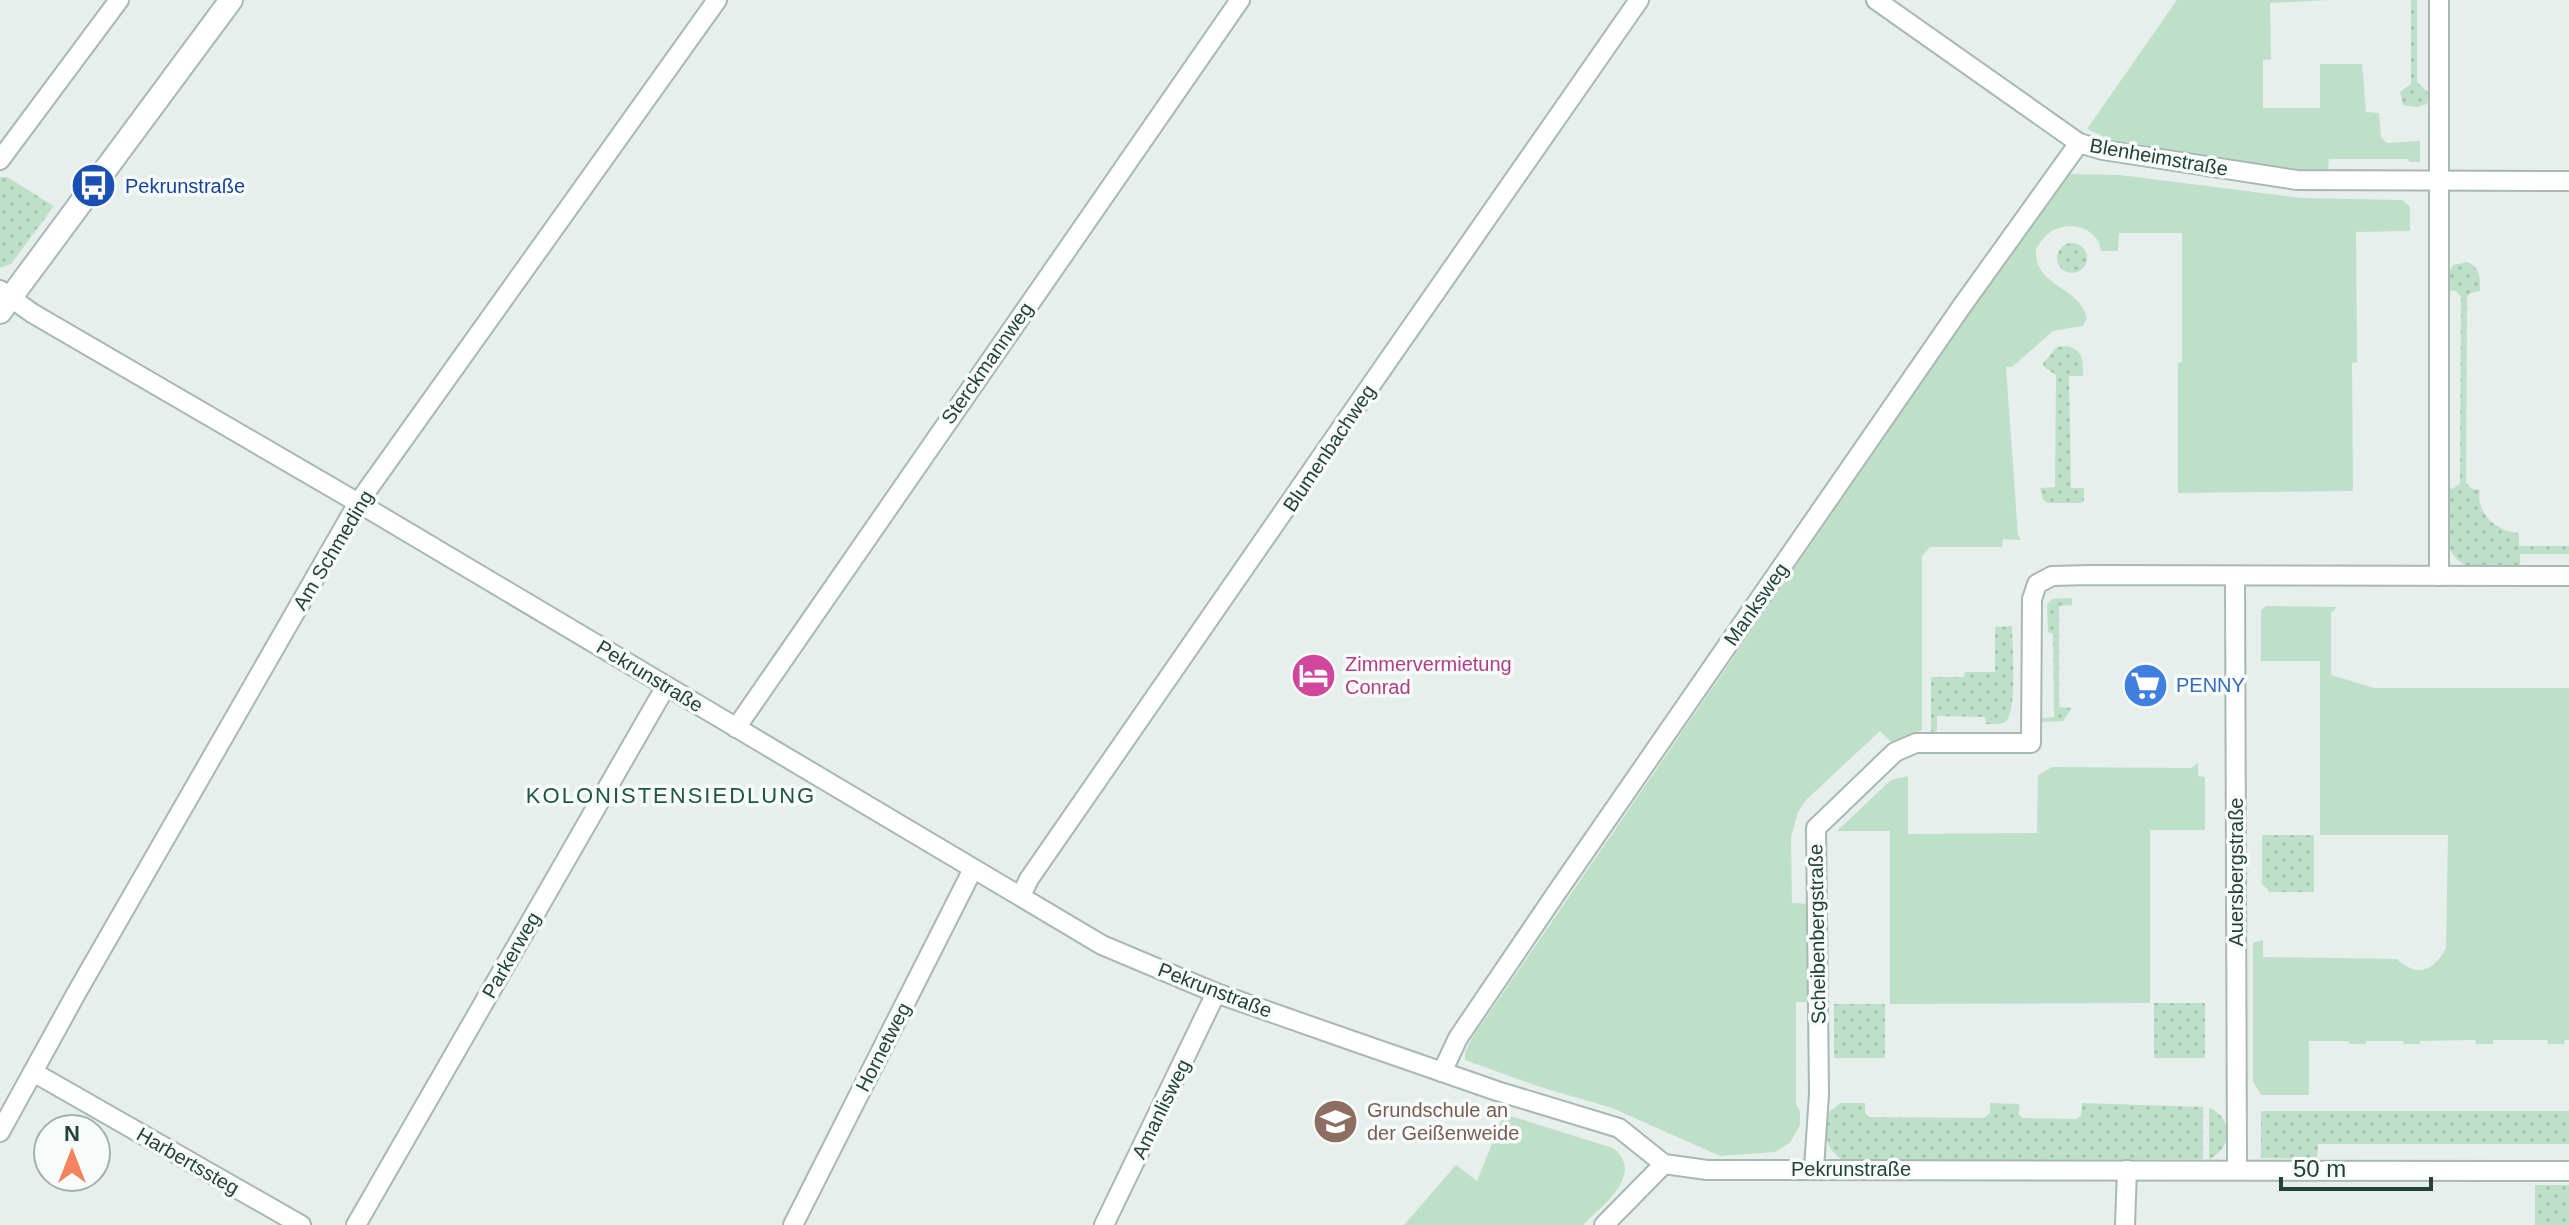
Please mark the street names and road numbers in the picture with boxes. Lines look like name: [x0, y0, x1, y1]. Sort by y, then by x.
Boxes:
street label: Blenheimstraße: [2088, 134, 2230, 180]
street label: Sterckmannweg: [937, 298, 1037, 428]
street label: Blumenbachweg: [1279, 381, 1379, 515]
street label: Am Schmeding: [289, 486, 377, 614]
street label: Manksweg: [1720, 559, 1792, 649]
street label: Pekrunstraße: [593, 636, 707, 716]
street label: Auersbergstraße: [2225, 798, 2247, 946]
street label: Scheibenbergstraße: [1804, 844, 1830, 1024]
street label: Parkerweg: [478, 908, 544, 1002]
street label: Pekrunstraße: [1155, 958, 1275, 1022]
street label: Hornetweg: [851, 999, 915, 1095]
street label: Amanlisweg: [1127, 1056, 1195, 1162]
street label: Harbertssteg: [133, 1123, 243, 1199]
street label: Pekrunstraße: [1791, 1158, 1911, 1180]

